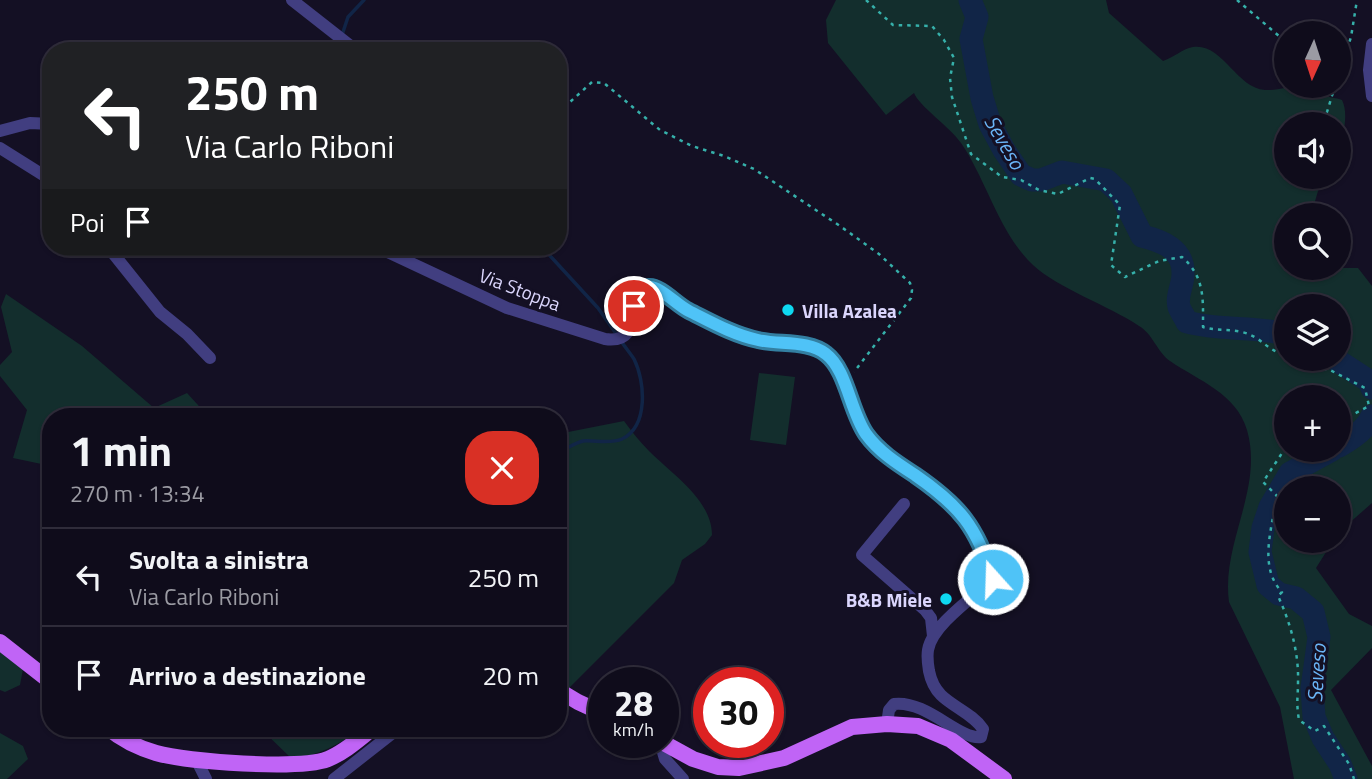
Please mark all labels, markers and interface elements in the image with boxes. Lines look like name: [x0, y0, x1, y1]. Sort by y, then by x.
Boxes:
north arrow: [1274, 21, 1351, 98]
map controls: [1274, 21, 1351, 553]
text: 250 m: [185, 54, 319, 129]
icon: left: [70, 70, 161, 161]
water label: Seveso: [977, 109, 1034, 176]
button: sound: [1274, 112, 1351, 189]
text: Via Carlo Riboni: [185, 122, 394, 170]
text: Poi: [70, 203, 105, 242]
icon: arrive: [119, 203, 157, 241]
button: search: [1274, 203, 1351, 280]
street label: Via Stoppa: [475, 260, 565, 318]
pin: [604, 276, 664, 336]
icon: arrive: [615, 287, 653, 325]
button: layers: [1274, 294, 1351, 371]
place label: Villa Azalea: [802, 296, 897, 325]
marker: Villa Azalea: [780, 302, 796, 318]
button: +: [1274, 385, 1351, 462]
text: 1 min: [70, 418, 172, 482]
button: close: [465, 431, 539, 505]
text: 270 m · 13:34: [70, 476, 205, 511]
button: −: [1274, 476, 1351, 553]
text: Svolta a sinistra: [129, 540, 309, 579]
position arrow: [956, 542, 1030, 616]
icon: left: [70, 558, 108, 596]
text: 250 m: [468, 558, 539, 597]
text: Via Carlo Riboni: [129, 579, 279, 614]
place label: B&B Miele: [846, 585, 932, 614]
marker: B&B Miele: [938, 591, 954, 607]
water label: Seveso: [1298, 642, 1334, 703]
icon: arrive: [70, 656, 108, 694]
text: Arrivo a destinazione: [129, 656, 366, 695]
text: 20 m: [482, 656, 539, 695]
speed limit sign: 30: [693, 667, 784, 758]
text: 28: [614, 676, 653, 730]
text: km/h: [613, 716, 654, 743]

